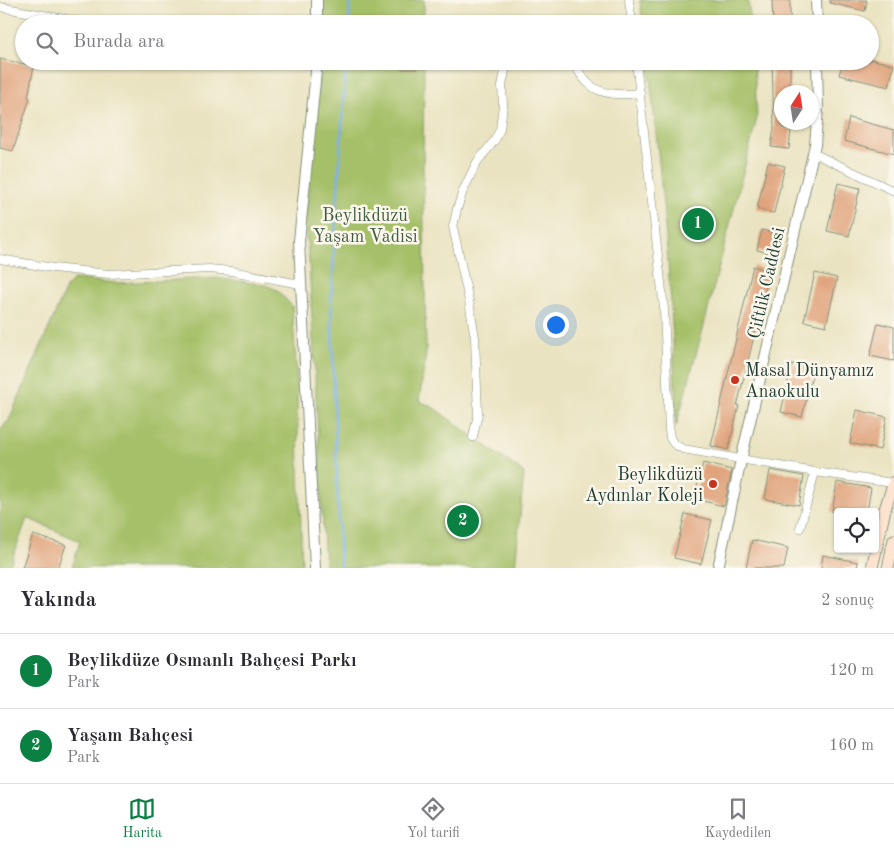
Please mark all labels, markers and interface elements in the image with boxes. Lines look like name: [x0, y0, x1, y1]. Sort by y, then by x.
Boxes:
search box: [15, 15, 879, 70]
icon: search: [33, 29, 61, 57]
text: Burada ara: [73, 33, 165, 52]
north arrow: [774, 85, 819, 130]
pin: 1: [682, 205, 714, 243]
park label: Beylikdüzü Yaşam Vadisi: [312, 207, 418, 246]
street label: Çiftlik Caddesi: [745, 226, 789, 341]
your location: [543, 312, 569, 338]
place label: Masal Dünyamız Anaokulu: [745, 362, 874, 401]
marker: Masal Dünyamız Anaokulu: [729, 374, 741, 386]
place label: Beylikdüzü Aydınlar Koleji: [585, 466, 703, 505]
marker: Beylikdüzü Aydınlar Koleji: [707, 478, 719, 490]
pin: 2: [447, 502, 479, 540]
map controls: [834, 508, 879, 553]
button: locate: [834, 508, 879, 553]
text: Yakında: [20, 590, 96, 611]
text: 2 sonuç: [821, 593, 874, 609]
text: Beylikdüze Osmanlı Bahçesi Parkı: [67, 652, 357, 671]
text: 1: [31, 663, 41, 679]
text: 120 m: [829, 663, 874, 679]
text: Park: [67, 675, 100, 691]
text: Yaşam Bahçesi: [67, 727, 193, 746]
text: 2: [31, 738, 41, 754]
text: 160 m: [829, 738, 874, 754]
text: Park: [67, 750, 100, 766]
tab: Harita: [123, 795, 162, 842]
tab: Yol tarifi: [407, 795, 460, 842]
tab: Kaydedilen: [705, 795, 771, 842]

